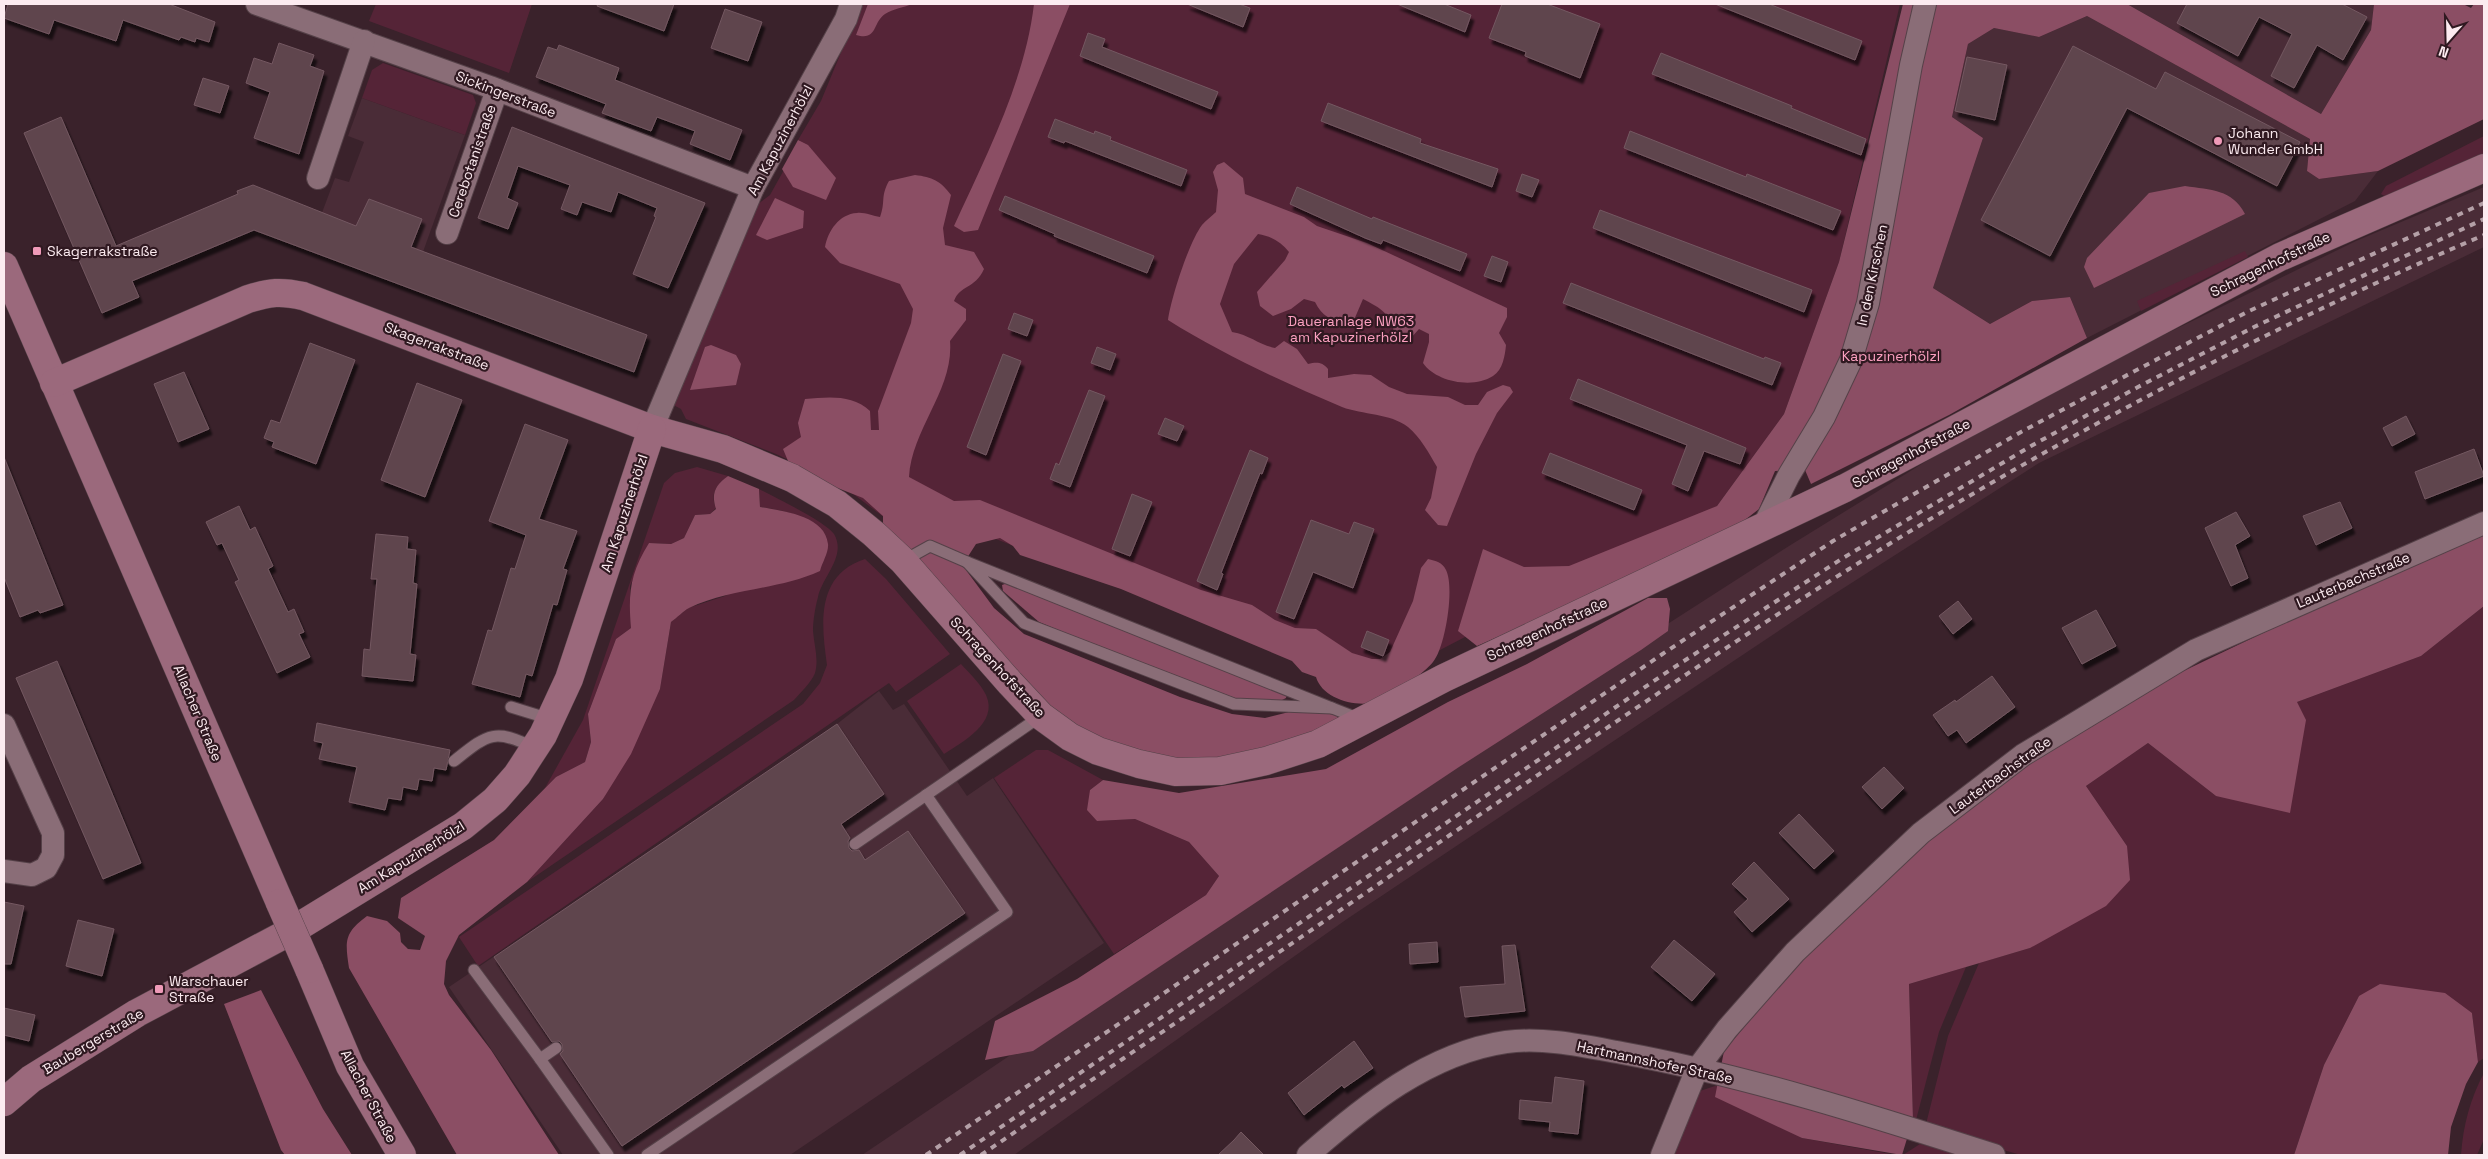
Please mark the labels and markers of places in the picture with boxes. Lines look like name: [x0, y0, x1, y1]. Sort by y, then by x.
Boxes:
place label: Johann Wunder GmbH: [2228, 124, 2323, 158]
marker: Johann Wunder GmbH: [2212, 135, 2224, 147]
place label: Skagerrakstraße: [47, 242, 158, 260]
marker: Skagerrakstraße: [31, 245, 43, 257]
place label: Warschauer Straße: [169, 972, 249, 1006]
marker: Warschauer Straße: [153, 983, 165, 995]

